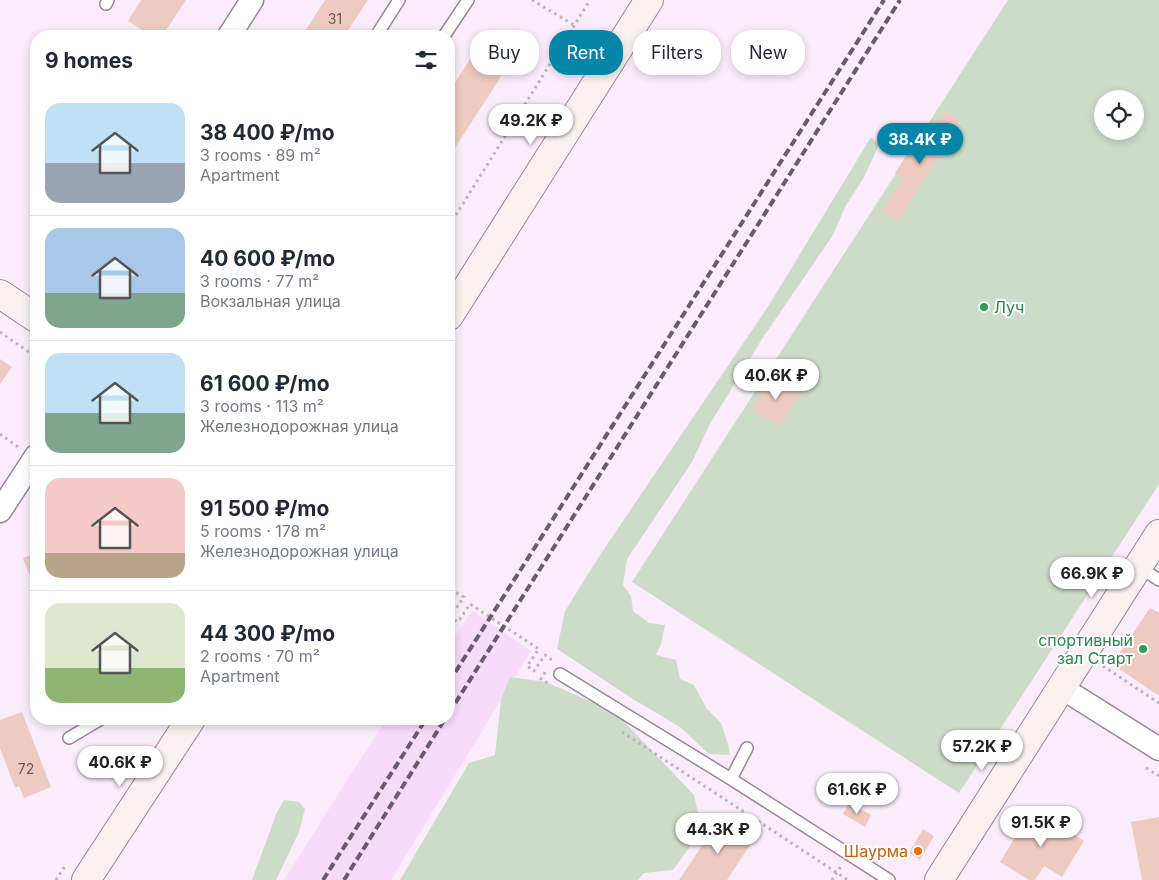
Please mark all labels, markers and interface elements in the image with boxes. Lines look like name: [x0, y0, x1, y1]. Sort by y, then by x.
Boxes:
house number: 31: [328, 10, 342, 27]
chip: Buy: [470, 30, 539, 75]
chip: Rent: [549, 30, 623, 75]
chip: Filters: [633, 30, 721, 75]
chip: New: [731, 30, 805, 75]
icon: filters: [412, 46, 440, 74]
text: 9 homes: [45, 48, 133, 73]
map controls: [1094, 90, 1144, 140]
button: locate: [1094, 90, 1144, 140]
pin: 49.2K ₽: [485, 104, 577, 146]
text: 49.2K ₽: [499, 110, 563, 130]
text: 38 400 ₽/mo: [200, 120, 335, 145]
pin: 38.4K ₽: [874, 122, 966, 165]
icon: home: [85, 123, 145, 183]
text: 38.4K ₽: [888, 129, 952, 149]
text: 3 rooms · 89 m²: [200, 145, 321, 165]
text: Apartment: [200, 165, 280, 185]
text: 40 600 ₽/mo: [200, 246, 335, 271]
icon: home: [85, 248, 145, 308]
text: 3 rooms · 77 m²: [200, 271, 319, 291]
text: Вокзальная улица: [200, 291, 341, 311]
place label: Луч: [994, 297, 1024, 317]
marker: Луч: [978, 301, 990, 313]
pin: 40.6K ₽: [730, 358, 822, 401]
text: 40.6K ₽: [744, 365, 808, 385]
text: 61 600 ₽/mo: [200, 371, 330, 396]
icon: home: [85, 373, 145, 433]
text: 3 rooms · 113 m²: [200, 396, 324, 416]
text: Железнодорожная улица: [200, 416, 399, 436]
text: 91 500 ₽/mo: [200, 496, 329, 521]
icon: home: [85, 498, 145, 558]
text: 5 rooms · 178 m²: [200, 521, 326, 541]
text: Железнодорожная улица: [200, 541, 399, 561]
pin: 66.9K ₽: [1046, 556, 1138, 599]
text: 66.9K ₽: [1061, 563, 1124, 583]
text: 44 300 ₽/mo: [200, 621, 335, 646]
icon: home: [85, 623, 145, 683]
place label: спортивный зал Старт: [1038, 630, 1134, 668]
marker: спортивный зал Старт: [1137, 643, 1149, 655]
text: 2 rooms · 70 m²: [200, 646, 320, 666]
text: Apartment: [200, 666, 280, 686]
pin: 57.2K ₽: [936, 730, 1028, 772]
text: 57.2K ₽: [952, 736, 1012, 756]
pin: 40.6K ₽: [74, 746, 166, 788]
text: 40.6K ₽: [88, 752, 152, 772]
house number: 72: [18, 760, 34, 777]
pin: 61.6K ₽: [811, 772, 903, 815]
text: 61.6K ₽: [827, 779, 887, 799]
pin: 91.5K ₽: [995, 806, 1087, 848]
pin: 44.3K ₽: [672, 812, 764, 855]
text: 91.5K ₽: [1011, 812, 1071, 832]
text: 44.3K ₽: [686, 819, 750, 839]
place label: Шаурма: [844, 841, 908, 861]
marker: Шаурма: [912, 845, 924, 857]

